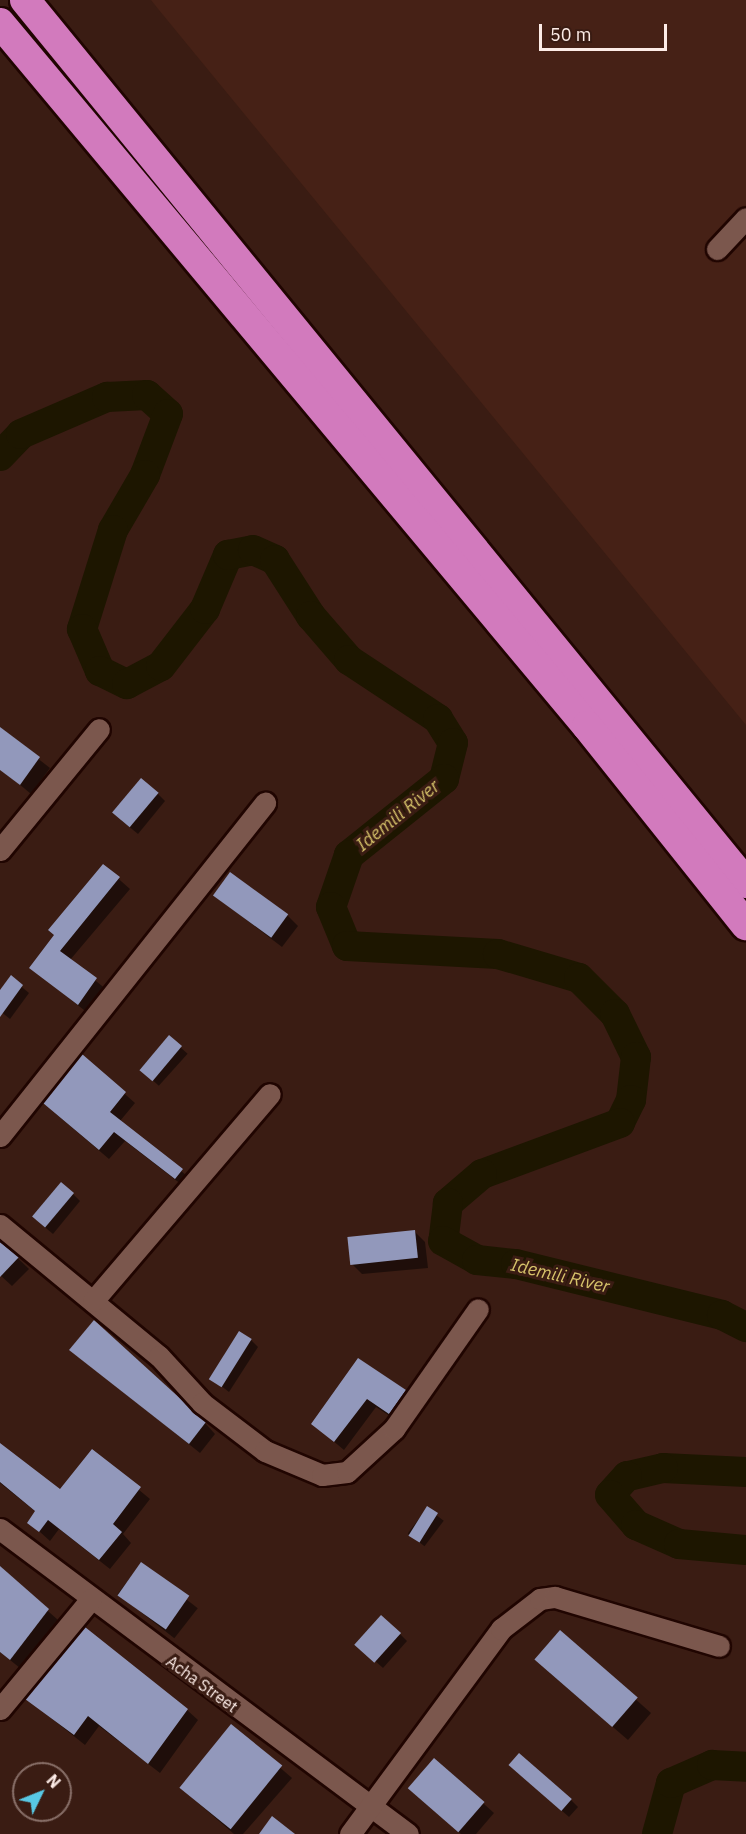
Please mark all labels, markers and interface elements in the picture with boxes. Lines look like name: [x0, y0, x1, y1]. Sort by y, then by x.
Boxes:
scale bar: [542, 12, 670, 50]
text: 50 m: [550, 23, 592, 46]
water label: Idemili River: [352, 776, 444, 856]
water label: Idemili River: [508, 1254, 612, 1298]
street label: Acha Street: [163, 1652, 241, 1716]
north arrow: [12, 1762, 72, 1822]
text: N: [42, 1770, 65, 1792]

